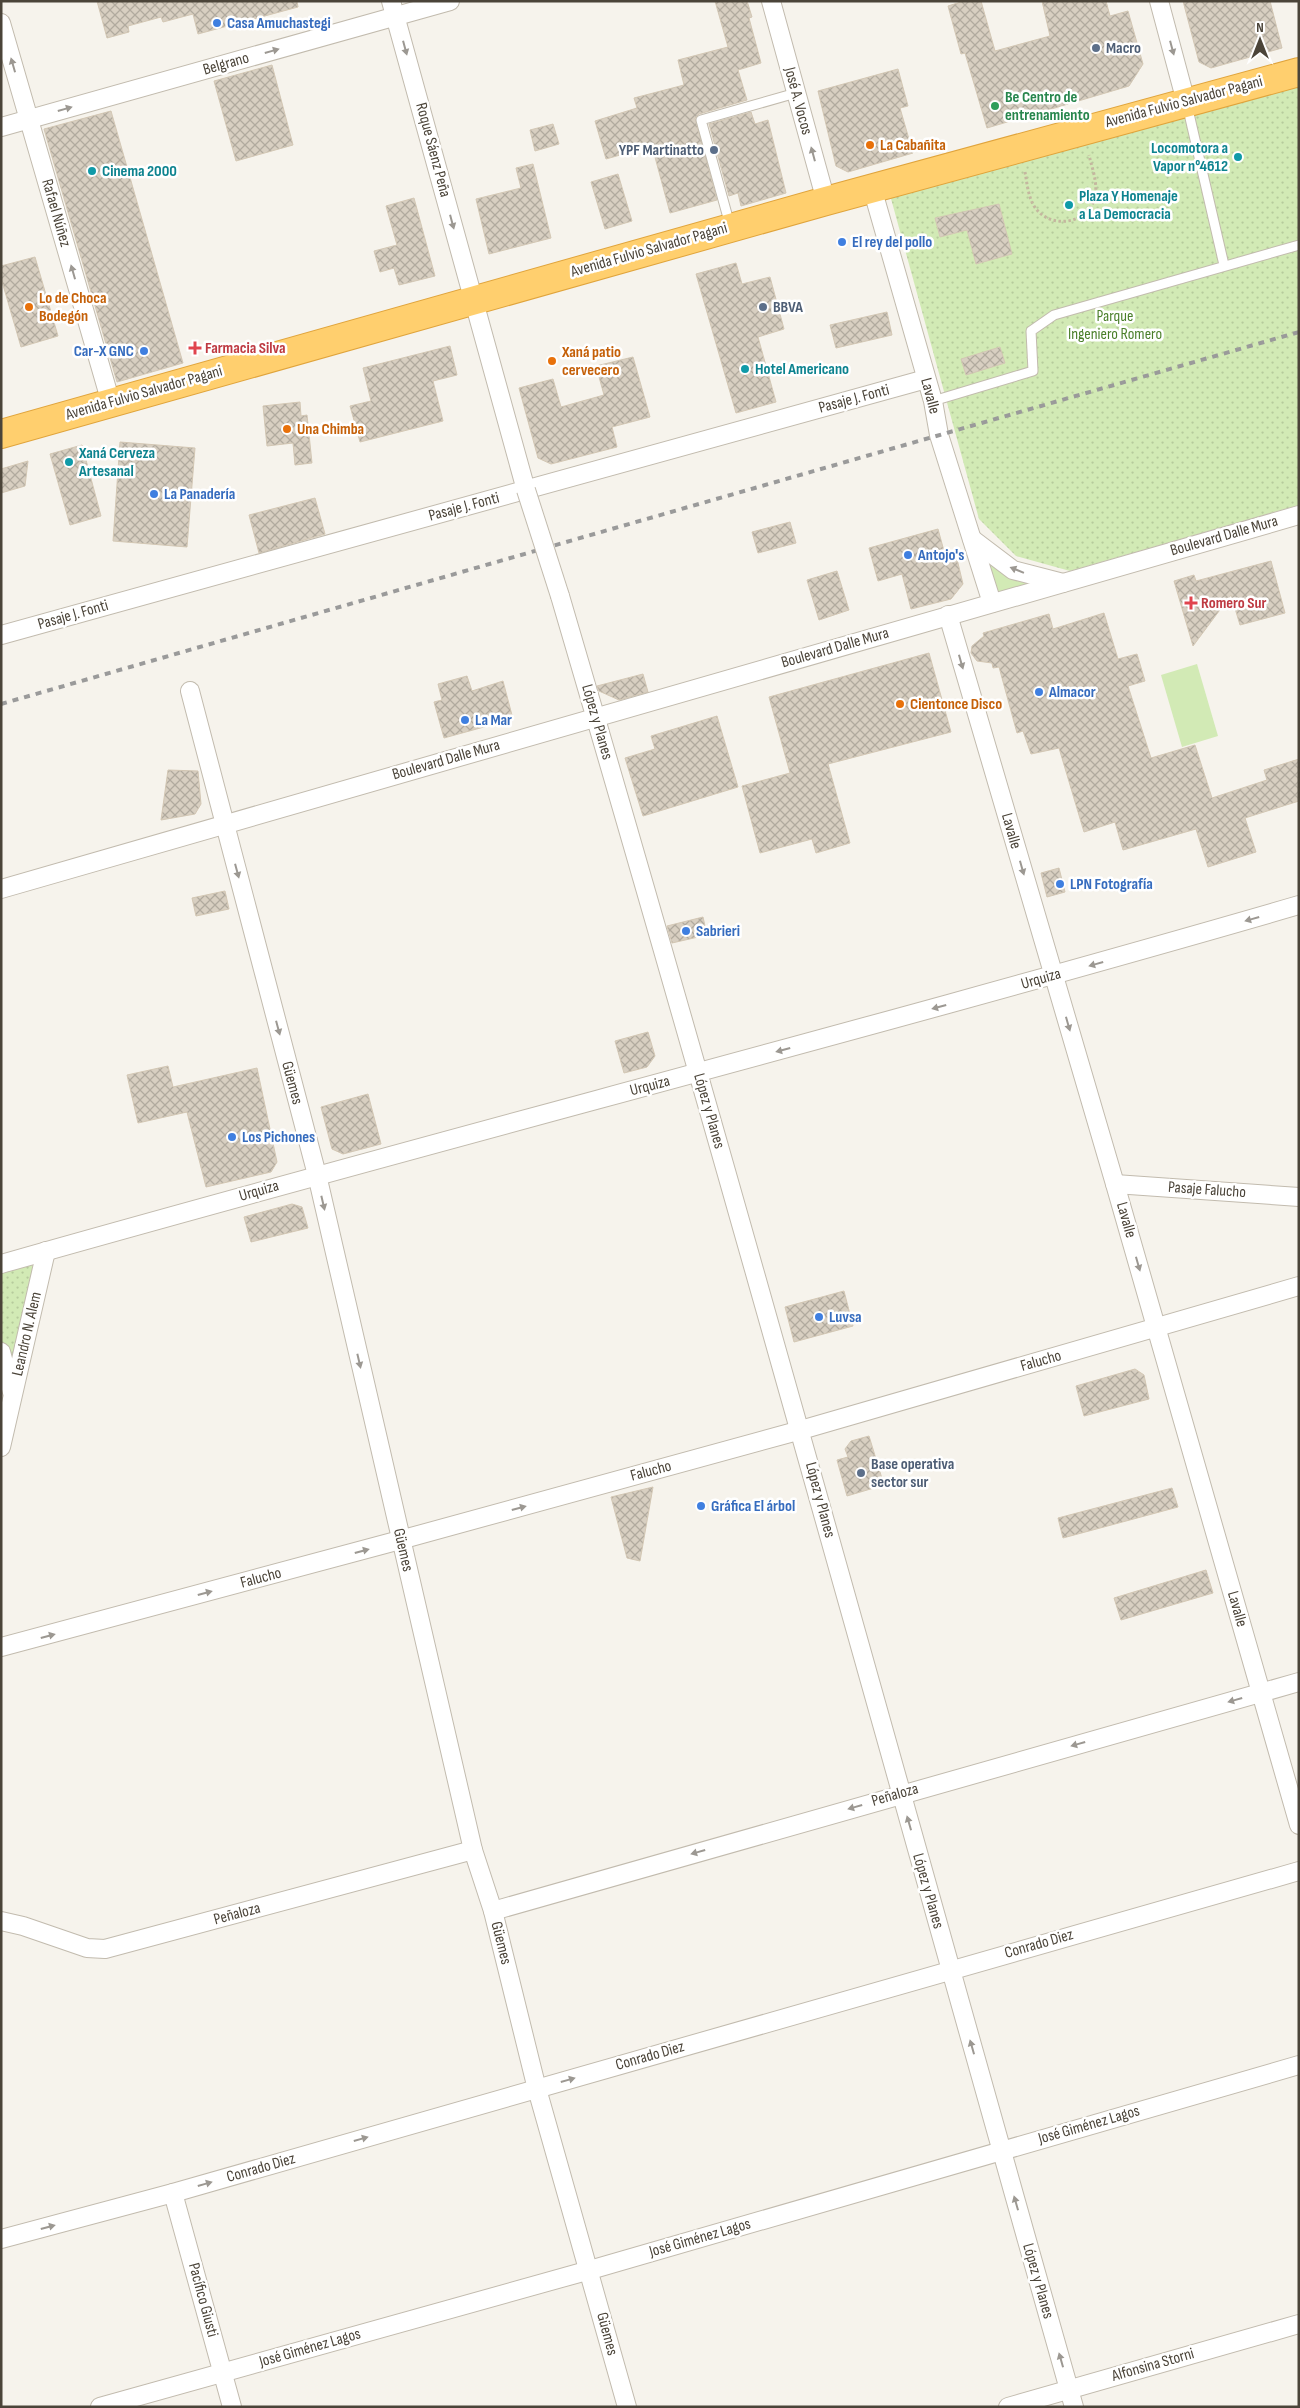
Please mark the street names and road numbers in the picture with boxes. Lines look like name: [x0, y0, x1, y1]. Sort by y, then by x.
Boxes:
street label: Belgrano: [201, 48, 251, 80]
street label: José A. Vocos: [780, 64, 816, 137]
street label: Avenida Fulvio Salvador Pagani: [1102, 72, 1265, 132]
street label: Roque Sáenz Peña: [411, 101, 455, 199]
street label: Rafael Núñez: [37, 177, 75, 249]
street label: Avenida Fulvio Salvador Pagani: [568, 219, 729, 282]
street label: Avenida Fulvio Salvador Pagani: [63, 362, 224, 425]
street label: Lavalle: [916, 376, 944, 416]
street label: Pasaje J. Fonti: [817, 380, 891, 418]
street label: Pasaje J. Fonti: [427, 488, 501, 526]
street label: Boulevard Dalle Mura: [1168, 512, 1280, 560]
street label: Pasaje J. Fonti: [36, 596, 110, 634]
street label: Boulevard Dalle Mura: [779, 624, 891, 672]
street label: López y Planes: [577, 682, 617, 762]
street label: Boulevard Dalle Mura: [390, 736, 502, 784]
street label: Lavalle: [997, 811, 1025, 851]
street label: Urquiza: [1019, 964, 1063, 994]
street label: Güemes: [277, 1059, 307, 1107]
street label: López y Planes: [689, 1071, 729, 1151]
street label: Urquiza: [628, 1072, 672, 1100]
street label: Urquiza: [237, 1176, 281, 1206]
street label: Pasaje Falucho: [1167, 1178, 1247, 1202]
street label: Lavalle: [1112, 1200, 1140, 1240]
street label: Leandro N. Alem: [8, 1290, 46, 1378]
street label: Falucho: [1018, 1346, 1064, 1376]
street label: Falucho: [628, 1456, 674, 1486]
street label: López y Planes: [801, 1460, 839, 1540]
street label: Güemes: [389, 1527, 417, 1574]
street label: Falucho: [238, 1563, 284, 1593]
street label: Lavalle: [1223, 1589, 1251, 1629]
street label: Peñaloza: [870, 1779, 920, 1811]
street label: López y Planes: [908, 1851, 948, 1931]
street label: Peñaloza: [212, 1899, 262, 1929]
street label: Güemes: [487, 1920, 516, 1967]
street label: Conrado Diez: [1003, 1925, 1076, 1963]
street label: Conrado Diez: [614, 2037, 687, 2075]
street label: José Giménez Lagos: [1035, 2101, 1142, 2149]
street label: Conrado Diez: [225, 2149, 298, 2187]
street label: José Giménez Lagos: [646, 2214, 753, 2262]
street label: López y Planes: [1018, 2241, 1058, 2321]
street label: Pacífico Giusti: [184, 2261, 222, 2339]
street label: Güemes: [592, 2310, 622, 2358]
street label: José Giménez Lagos: [256, 2324, 363, 2372]
street label: Alfonsina Storni: [1109, 2344, 1196, 2386]

